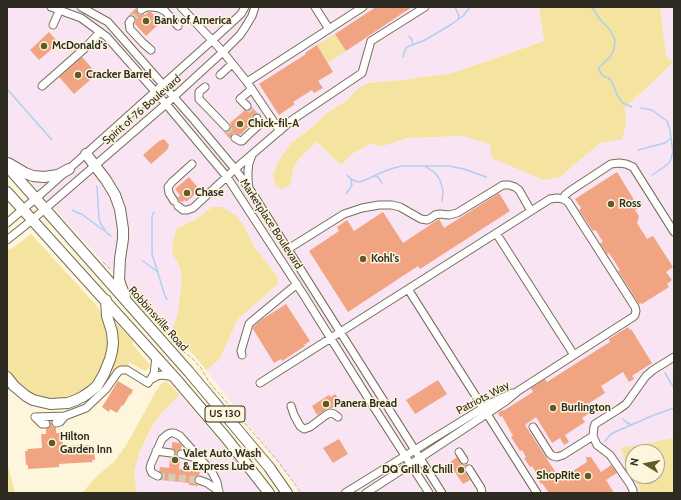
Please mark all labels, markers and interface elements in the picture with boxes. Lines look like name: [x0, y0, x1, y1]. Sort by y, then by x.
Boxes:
place label: Bank of America: [154, 14, 232, 28]
marker: Bank of America: [141, 16, 151, 26]
place label: McDonald's: [52, 39, 107, 53]
marker: McDonald's: [39, 41, 49, 51]
place label: Cracker Barrel: [86, 68, 152, 82]
marker: Cracker Barrel: [73, 70, 83, 80]
street label: Spirit of 76 Boulevard: [100, 72, 184, 148]
place label: Chick-fil-A: [248, 117, 299, 131]
marker: Chick-fil-A: [235, 119, 245, 129]
street label: Marketplace Boulevard: [237, 176, 305, 272]
place label: Chase: [195, 186, 224, 200]
marker: Chase: [182, 188, 192, 198]
place label: Ross: [619, 197, 641, 211]
marker: Ross: [606, 199, 616, 209]
place label: Kohl's: [371, 252, 399, 266]
marker: Kohl's: [358, 254, 368, 264]
street label: Robbinsville Road: [125, 284, 191, 354]
street label: Patriots Way: [454, 379, 512, 417]
place label: Panera Bread: [334, 397, 397, 411]
marker: Panera Bread: [321, 399, 331, 409]
place label: Burlington: [561, 401, 611, 415]
marker: Burlington: [548, 403, 558, 413]
road number: US 130: [205, 406, 245, 422]
place label: Hilton Garden Inn: [60, 430, 112, 456]
marker: Hilton Garden Inn: [47, 438, 57, 448]
north arrow: [625, 444, 665, 484]
place label: Valet Auto Wash & Express Lube: [183, 447, 261, 473]
marker: Valet Auto Wash & Express Lube: [170, 455, 180, 465]
text: N: [627, 457, 642, 467]
place label: DQ Grill & Chill: [382, 463, 453, 477]
marker: DQ Grill & Chill: [456, 465, 466, 475]
place label: ShopRite: [536, 469, 580, 483]
marker: ShopRite: [583, 471, 593, 481]

